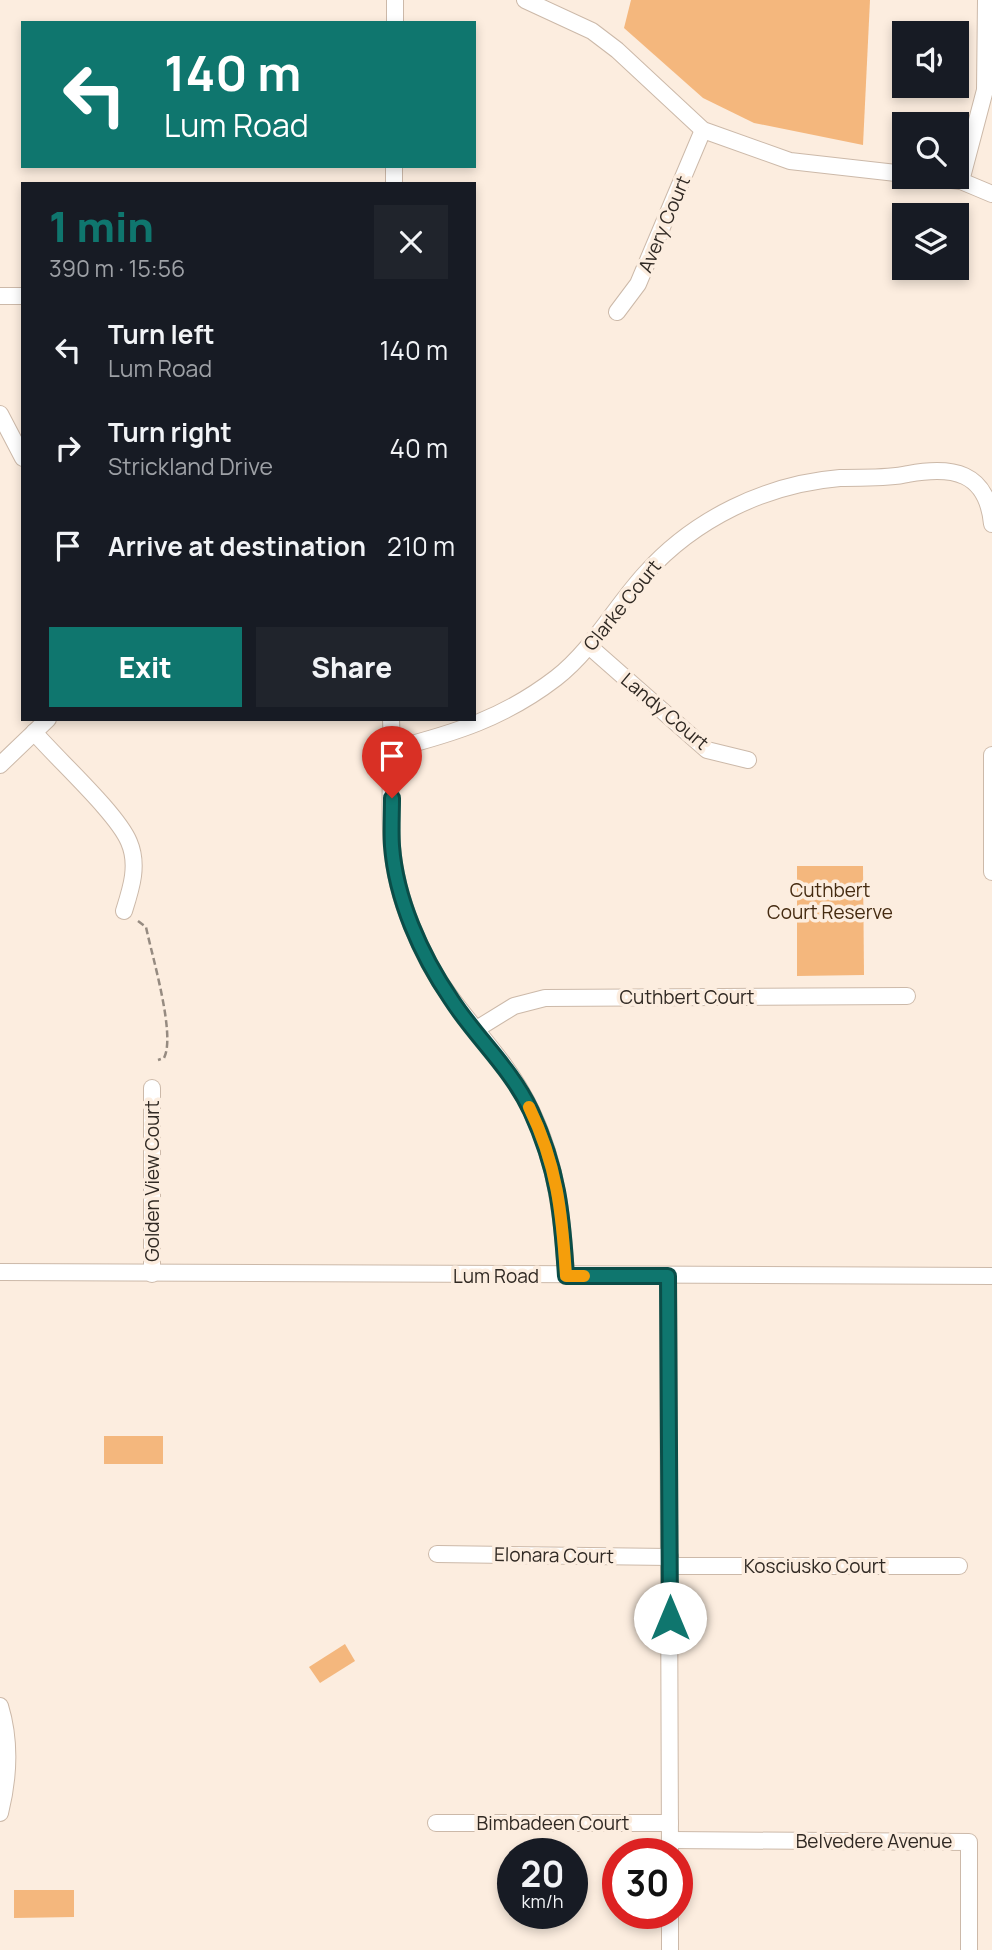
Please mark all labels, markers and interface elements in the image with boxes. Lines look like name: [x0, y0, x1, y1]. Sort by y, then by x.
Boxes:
map controls: [892, 21, 969, 280]
button: sound: [892, 21, 969, 98]
text: 140 m: [164, 39, 301, 106]
icon: left: [49, 49, 140, 140]
text: Lum Road: [164, 103, 309, 147]
button: search: [892, 112, 969, 189]
street label: Avery Court: [632, 172, 696, 276]
text: 1 min: [49, 197, 154, 255]
button: layers: [892, 203, 969, 280]
button: close: [374, 205, 448, 279]
text: 390 m · 15:56: [49, 252, 185, 284]
text: Turn left: [108, 316, 215, 352]
icon: left: [49, 331, 87, 369]
text: 140 m: [379, 332, 448, 368]
text: Lum Road: [108, 352, 212, 384]
text: Turn right: [108, 414, 232, 450]
icon: right: [49, 429, 87, 467]
text: 40 m: [390, 430, 448, 466]
text: Strickland Drive: [108, 450, 273, 482]
icon: arrive: [49, 527, 87, 565]
text: Arrive at destination: [108, 528, 366, 564]
text: 210 m: [387, 528, 455, 564]
street label: Clarke Court: [577, 554, 667, 656]
button: Exit: [49, 627, 242, 707]
button: Share: [256, 627, 448, 707]
street label: Landy Court: [616, 667, 714, 755]
pin: [362, 726, 422, 798]
icon: arrive: [373, 737, 411, 775]
park label: Cuthbert Court Reserve: [767, 877, 893, 925]
street label: Cuthbert Court: [620, 984, 754, 1010]
street label: Golden View Court: [139, 1100, 165, 1262]
street label: Lum Road: [453, 1263, 539, 1289]
street label: Elonara Court: [494, 1541, 614, 1569]
street label: Kosciusko Court: [744, 1553, 886, 1579]
position arrow: [633, 1581, 707, 1655]
street label: Bimbadeen Court: [477, 1810, 629, 1836]
street label: Belvedere Avenue: [796, 1828, 952, 1854]
speed limit sign: 30: [602, 1838, 693, 1929]
text: 20: [521, 1850, 564, 1898]
text: km/h: [522, 1889, 563, 1913]

